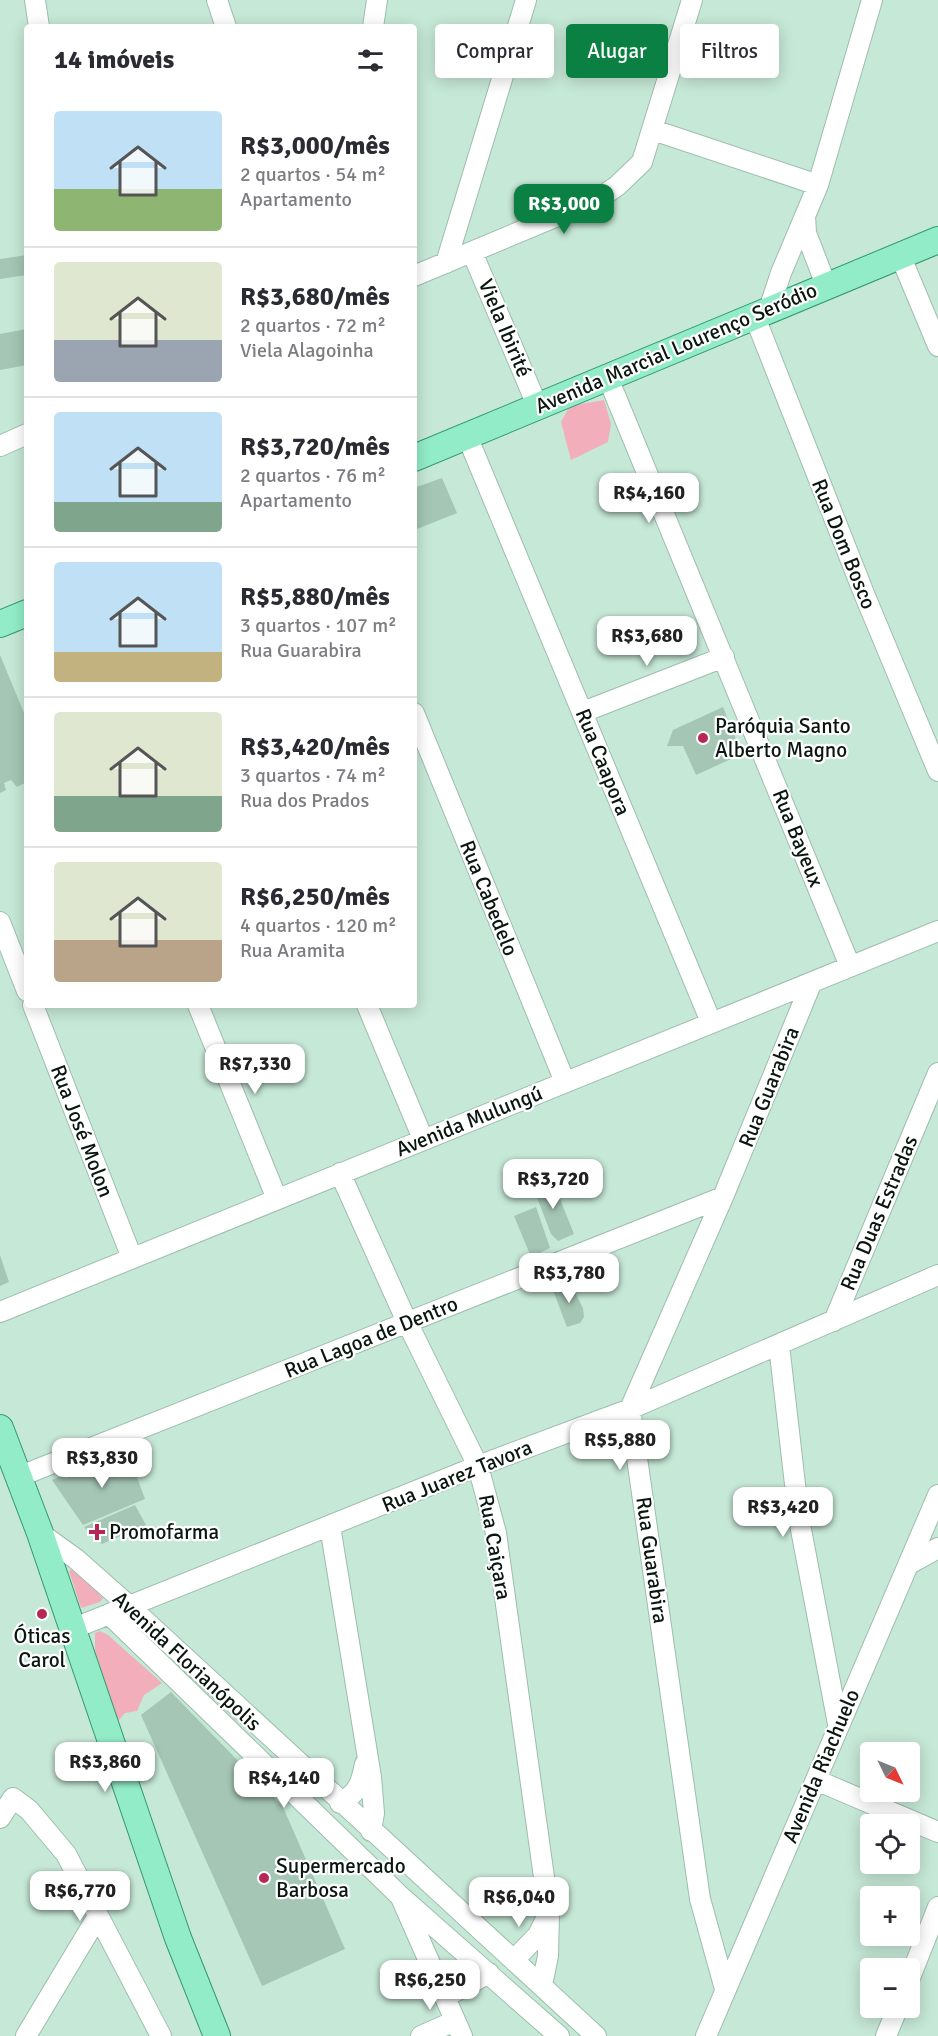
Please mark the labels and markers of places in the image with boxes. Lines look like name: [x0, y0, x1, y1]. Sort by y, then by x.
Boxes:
pin: R$3,000: [509, 184, 619, 235]
pin: R$4,160: [594, 473, 704, 524]
pin: R$3,680: [592, 616, 702, 667]
place label: Paróquia Santo Alberto Magno: [715, 713, 851, 763]
marker: Paróquia Santo Alberto Magno: [696, 731, 710, 745]
pin: R$7,330: [200, 1044, 310, 1095]
pin: R$3,720: [498, 1159, 608, 1210]
pin: R$3,780: [514, 1253, 624, 1304]
pin: R$5,880: [565, 1420, 675, 1471]
pin: R$3,830: [47, 1438, 157, 1489]
pin: R$3,420: [728, 1487, 838, 1538]
place label: Promofarma: [109, 1519, 219, 1545]
marker: Promofarma: [90, 1525, 104, 1539]
marker: Óticas Carol: [35, 1607, 49, 1621]
place label: Óticas Carol: [14, 1623, 70, 1673]
pin: R$3,860: [50, 1742, 160, 1793]
pin: R$4,140: [229, 1758, 339, 1809]
place label: Supermercado Barbosa: [276, 1853, 406, 1903]
pin: R$6,770: [25, 1871, 135, 1922]
marker: Supermercado Barbosa: [257, 1871, 271, 1885]
pin: R$6,040: [464, 1877, 574, 1928]
pin: R$6,250: [375, 1960, 485, 2011]

